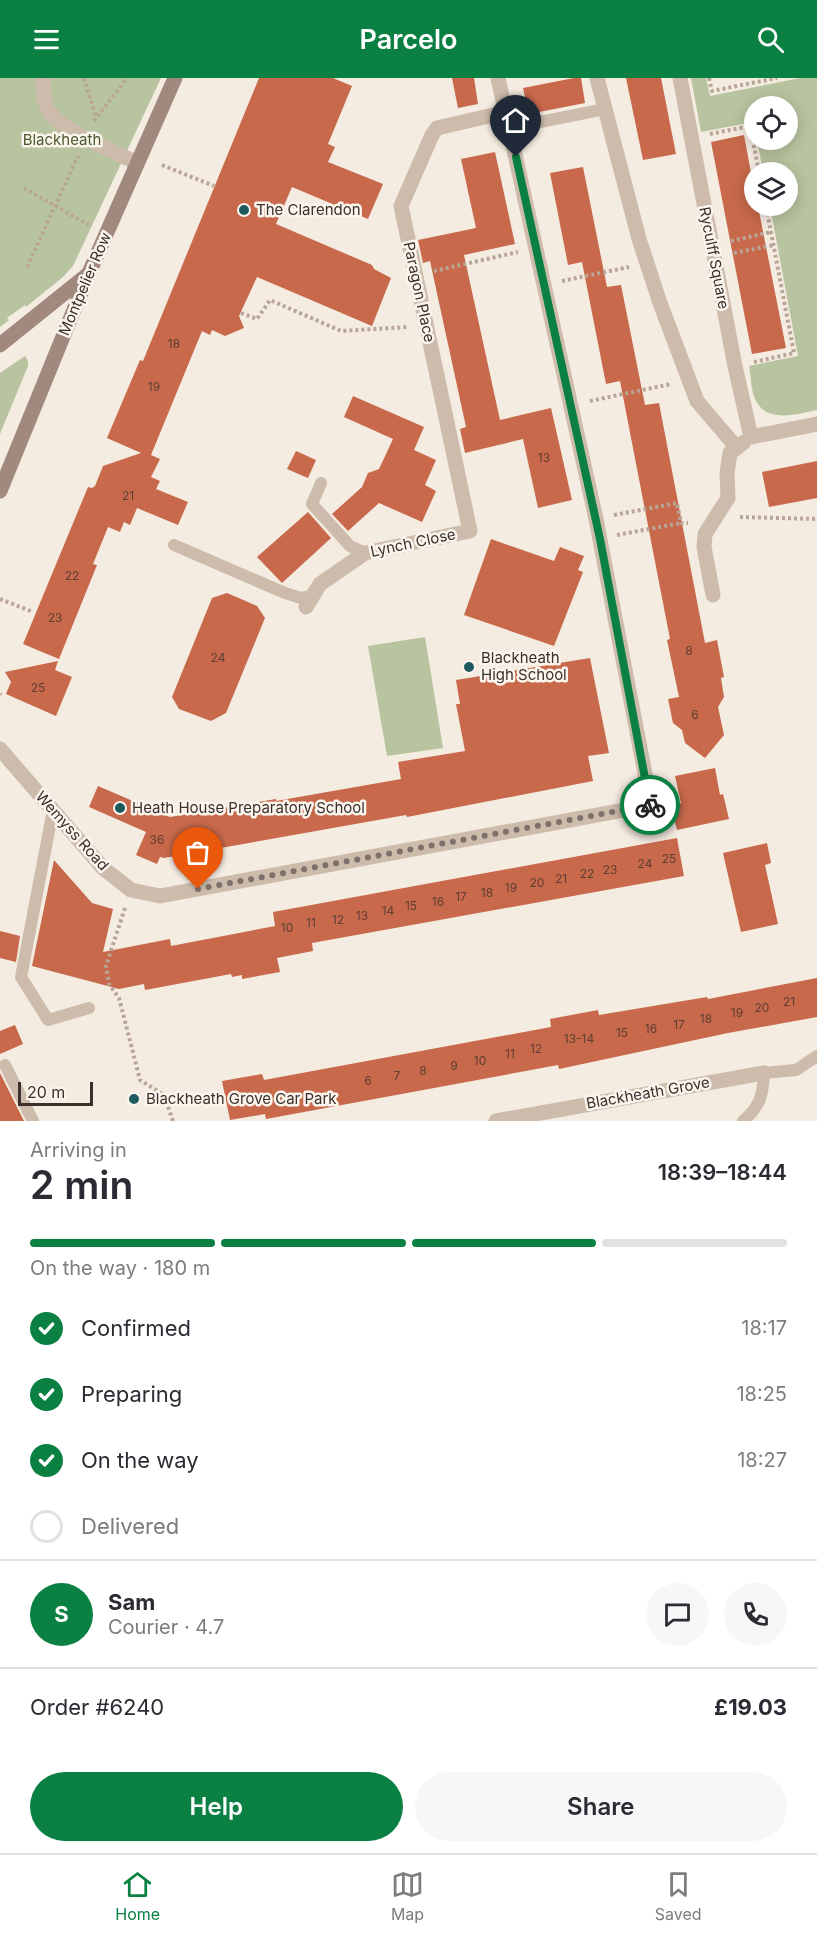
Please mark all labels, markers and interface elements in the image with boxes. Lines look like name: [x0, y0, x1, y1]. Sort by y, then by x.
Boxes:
icon: menu: [30, 23, 63, 56]
text: Parcelo: [359, 23, 458, 56]
icon: search: [754, 23, 787, 56]
pin: [490, 95, 541, 157]
map controls: [744, 96, 798, 216]
button: locate: [744, 96, 798, 150]
icon: home: [499, 104, 532, 137]
park label: Blackheath: [23, 130, 101, 149]
button: layers: [744, 162, 798, 216]
place label: The Clarendon: [256, 200, 361, 219]
marker: The Clarendon: [237, 203, 251, 217]
street label: Ryculff Square: [695, 205, 734, 311]
street label: Montpelier Row: [54, 229, 115, 338]
street label: Paragon Place: [400, 240, 439, 344]
house number: 18: [168, 336, 180, 351]
house number: 19: [148, 379, 160, 394]
house number: 13: [538, 450, 550, 465]
house number: 21: [122, 488, 134, 503]
street label: Lynch Close: [369, 524, 457, 561]
house number: 22: [65, 568, 79, 583]
house number: 23: [48, 610, 62, 625]
house number: 8: [685, 643, 693, 658]
place label: Blackheath High School: [481, 648, 567, 684]
house number: 24: [211, 650, 226, 665]
marker: Blackheath High School: [462, 660, 476, 674]
house number: 25: [31, 680, 45, 695]
house number: 6: [691, 707, 699, 722]
courier: [620, 775, 680, 835]
street label: Wemyss Road: [32, 787, 113, 874]
icon: bike: [634, 789, 667, 822]
place label: Heath House Preparatory School: [132, 798, 365, 817]
marker: Heath House Preparatory School: [113, 801, 127, 815]
pin: [172, 827, 223, 889]
house number: 36: [150, 832, 164, 847]
icon: bag: [181, 836, 214, 869]
house number: 25: [662, 851, 676, 866]
house number: 24: [638, 856, 653, 871]
house number: 23: [603, 862, 617, 877]
house number: 22: [580, 866, 594, 881]
house number: 21: [555, 871, 567, 886]
house number: 20: [530, 875, 544, 890]
house number: 19: [505, 880, 517, 895]
house number: 18: [481, 885, 493, 900]
house number: 17: [455, 889, 467, 904]
house number: 16: [432, 894, 444, 909]
house number: 15: [405, 898, 417, 913]
house number: 14: [382, 903, 395, 918]
house number: 13: [356, 908, 368, 923]
house number: 12: [332, 912, 344, 927]
house number: 11: [306, 915, 316, 930]
house number: 10: [281, 920, 293, 935]
house number: 21: [783, 994, 795, 1009]
house number: 20: [755, 1000, 769, 1015]
house number: 19: [731, 1005, 743, 1020]
house number: 18: [700, 1011, 712, 1026]
house number: 17: [673, 1017, 685, 1032]
house number: 16: [645, 1021, 657, 1036]
house number: 15: [616, 1025, 628, 1040]
house number: 13-14: [564, 1031, 594, 1046]
house number: 12: [530, 1041, 542, 1056]
house number: 11: [505, 1046, 515, 1061]
house number: 10: [474, 1053, 486, 1068]
house number: 9: [450, 1058, 458, 1073]
house number: 8: [419, 1063, 427, 1078]
house number: 7: [394, 1068, 401, 1083]
street label: Blackheath Grove: [585, 1072, 711, 1113]
house number: 6: [364, 1073, 372, 1088]
scale bar: [18, 1079, 93, 1106]
text: 20 m: [27, 1082, 65, 1102]
place label: Blackheath Grove Car Park: [146, 1089, 337, 1108]
marker: Blackheath Grove Car Park: [127, 1092, 141, 1106]
text: Arriving in: [30, 1138, 127, 1162]
text: 18:39–18:44: [658, 1159, 787, 1185]
text: 2 min: [30, 1161, 133, 1208]
text: On the way · 180 m: [30, 1256, 210, 1280]
icon: check: [30, 1312, 63, 1345]
text: Confirmed: [81, 1315, 191, 1341]
text: 18:17: [741, 1316, 787, 1340]
icon: check: [30, 1378, 63, 1411]
text: Preparing: [81, 1381, 182, 1407]
text: 18:25: [736, 1382, 787, 1406]
icon: check: [30, 1444, 63, 1477]
text: On the way: [81, 1447, 199, 1473]
text: 18:27: [737, 1448, 787, 1472]
text: Delivered: [81, 1513, 179, 1539]
button: chat: [646, 1583, 709, 1646]
button: phone: [724, 1583, 787, 1646]
text: Sam: [108, 1589, 155, 1615]
text: S: [54, 1601, 69, 1627]
text: Courier · 4.7: [108, 1615, 224, 1639]
text: Order #6240: [30, 1694, 164, 1720]
text: £19.03: [714, 1694, 787, 1720]
button: Help: [30, 1772, 403, 1841]
button: Share: [415, 1772, 787, 1841]
tab: Home: [115, 1868, 160, 1924]
tab: Map: [391, 1868, 424, 1924]
tab: Saved: [655, 1868, 702, 1924]

